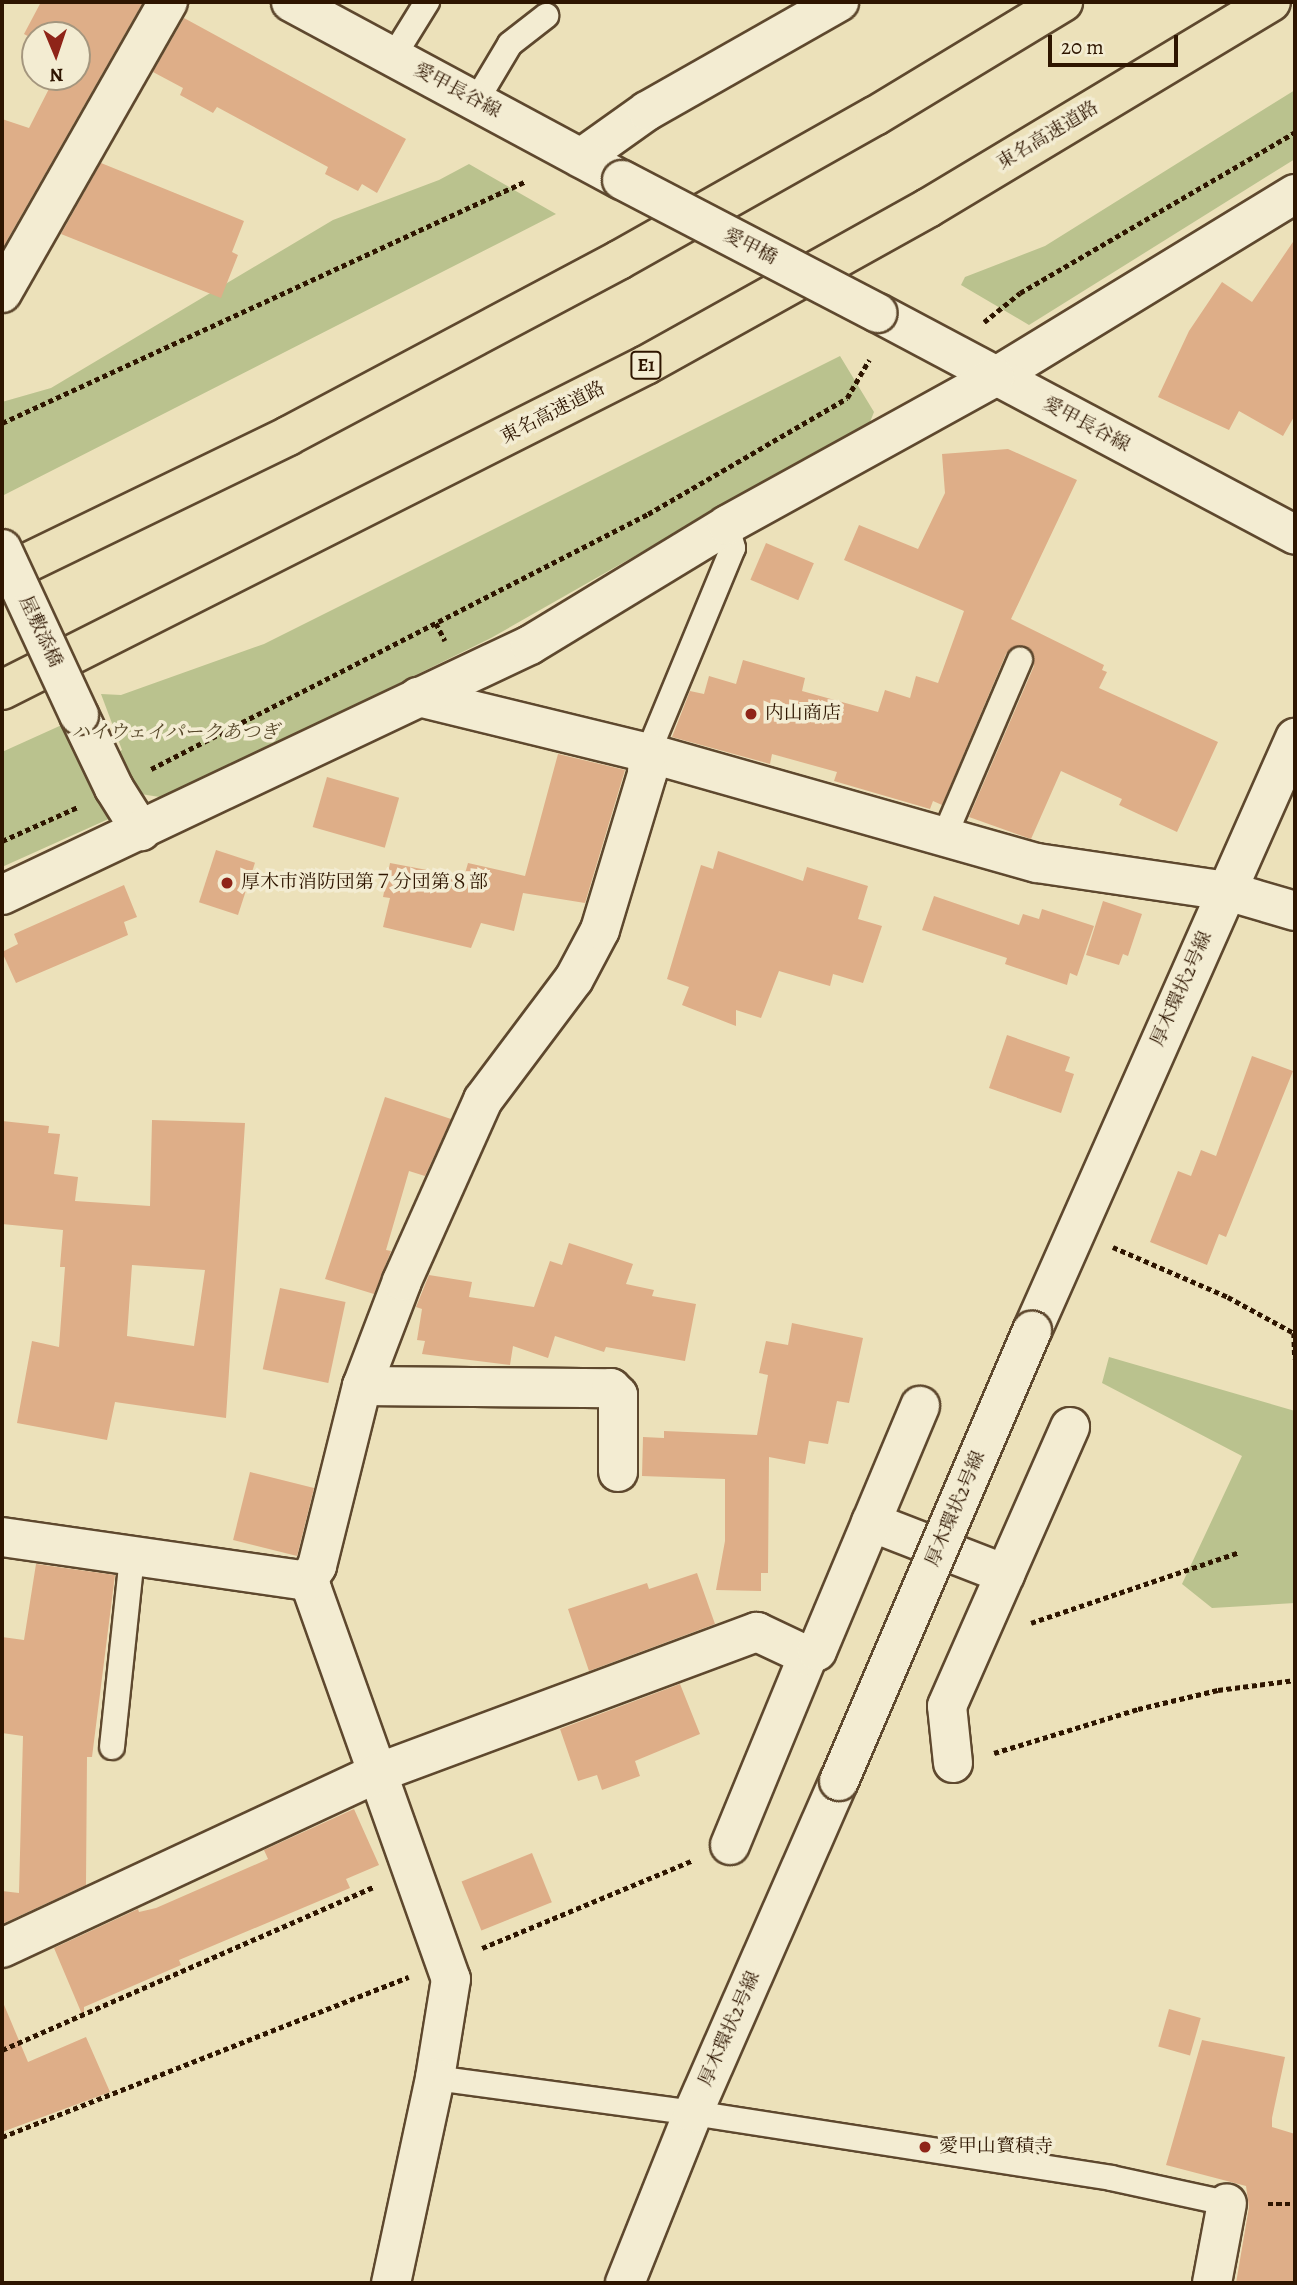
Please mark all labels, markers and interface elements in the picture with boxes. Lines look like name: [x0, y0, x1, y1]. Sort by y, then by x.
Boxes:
north arrow: [21, 21, 91, 91]
scale bar: [1052, 21, 1182, 65]
text: 20 m: [1061, 33, 1104, 61]
street label: 愛甲長谷線: [410, 59, 504, 123]
text: N: [49, 62, 64, 88]
street label: 東名高速道路: [993, 97, 1103, 175]
street label: 愛甲橋: [719, 224, 781, 270]
road number: E1: [630, 351, 662, 380]
street label: 東名高速道路: [497, 377, 609, 449]
street label: 愛甲長谷線: [1039, 393, 1133, 457]
street label: 屋敷添橋: [14, 593, 66, 671]
place label: 内山商店: [765, 703, 841, 725]
marker: 内山商店: [743, 706, 759, 722]
park label: ハイウェイパークあつぎ: [71, 722, 279, 744]
place label: 厚木市消防団第７分団第８部: [241, 872, 488, 894]
marker: 厚木市消防団第７分団第８部: [219, 875, 235, 891]
street label: 厚木環状2号線: [1147, 928, 1217, 1050]
street label: 厚木環状2号線: [921, 1448, 991, 1570]
street label: 厚木環状2号線: [695, 1968, 765, 2090]
place label: 愛甲山寳積寺: [939, 2136, 1053, 2158]
marker: 愛甲山寳積寺: [917, 2139, 933, 2155]

